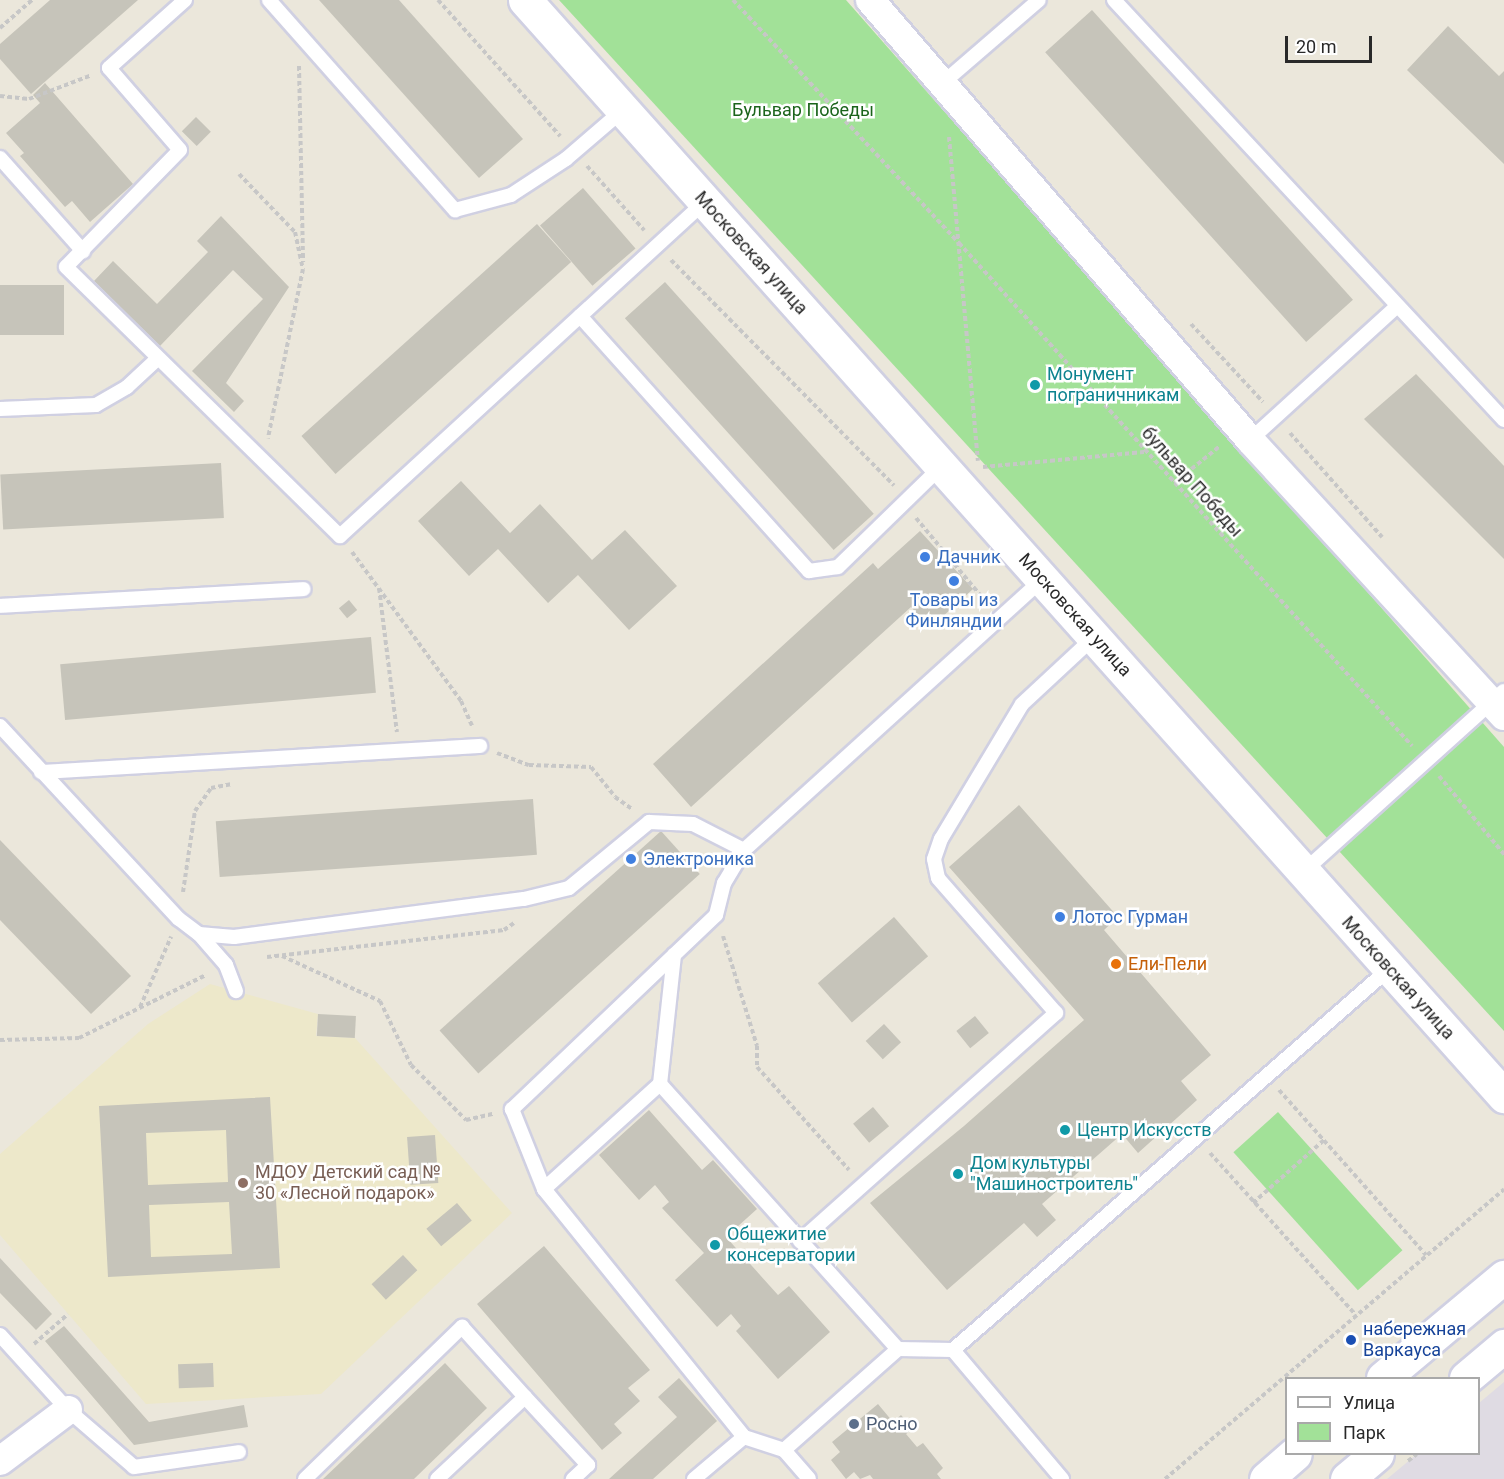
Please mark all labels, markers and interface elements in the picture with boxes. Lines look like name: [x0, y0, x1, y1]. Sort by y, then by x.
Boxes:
scale bar: [1288, 24, 1375, 62]
text: 20 m: [1296, 36, 1336, 57]
park label: Бульвар Победы: [732, 99, 874, 121]
street label: Московская улица: [690, 187, 812, 319]
place label: Монумент пограничникам: [1047, 364, 1179, 406]
marker: Монумент пограничникам: [1028, 378, 1042, 392]
street label: бульвар Победы: [1137, 423, 1247, 541]
place label: Дачник: [937, 546, 1001, 568]
street label: Московская улица: [1014, 549, 1136, 681]
marker: Дачник: [918, 550, 932, 564]
marker: Товары из Финляндии: [947, 574, 961, 588]
place label: Товары из Финляндии: [906, 590, 1002, 632]
place label: Электроника: [643, 848, 754, 870]
marker: Электроника: [624, 852, 638, 866]
place label: Лотос Гурман: [1072, 906, 1188, 928]
marker: Лотос Гурман: [1053, 910, 1067, 924]
street label: Московская улица: [1337, 912, 1459, 1044]
place label: Ели-Пели: [1128, 953, 1207, 975]
marker: Ели-Пели: [1109, 957, 1123, 971]
place label: Центр Искусств: [1077, 1119, 1212, 1141]
marker: Центр Искусств: [1058, 1123, 1072, 1137]
place label: Дом культуры "Машиностроитель": [970, 1153, 1138, 1196]
place label: МДОУ Детский сад № 30 «Лесной подарок»: [255, 1162, 441, 1204]
marker: Дом культуры "Машиностроитель": [951, 1167, 965, 1181]
marker: МДОУ Детский сад № 30 «Лесной подарок»: [236, 1176, 250, 1190]
place label: Общежитие консерватории: [727, 1224, 856, 1266]
marker: Общежитие консерватории: [708, 1238, 722, 1252]
place label: набережная Варкауса: [1363, 1319, 1466, 1362]
marker: набережная Варкауса: [1344, 1333, 1358, 1347]
legend: [1285, 1377, 1480, 1455]
text: Улица: [1343, 1392, 1395, 1413]
place label: Росно: [866, 1413, 918, 1435]
marker: Росно: [847, 1417, 861, 1431]
text: Парк: [1343, 1422, 1385, 1443]

